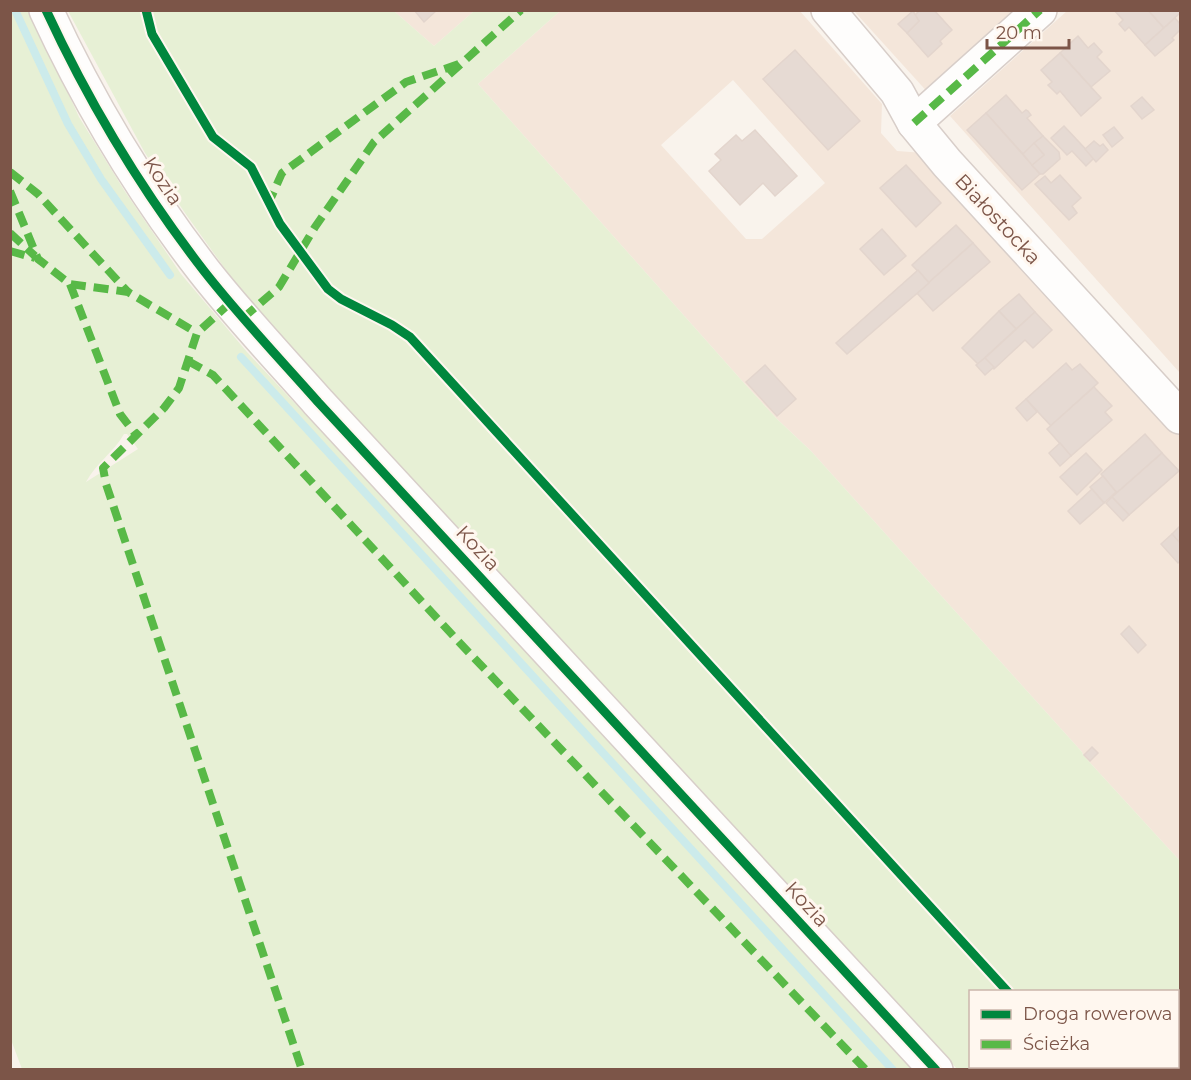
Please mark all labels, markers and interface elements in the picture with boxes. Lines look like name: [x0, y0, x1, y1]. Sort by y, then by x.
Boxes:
scale bar: [987, 12, 1070, 50]
text: 20 m: [996, 22, 1042, 44]
street label: Kozia: [138, 152, 188, 210]
street label: Białostocka: [950, 169, 1046, 269]
street label: Kozia: [451, 520, 505, 576]
street label: Kozia: [780, 876, 834, 932]
legend: [969, 990, 1179, 1068]
text: Droga rowerowa: [1023, 1003, 1172, 1025]
text: Ścieżka: [1023, 1033, 1090, 1055]

